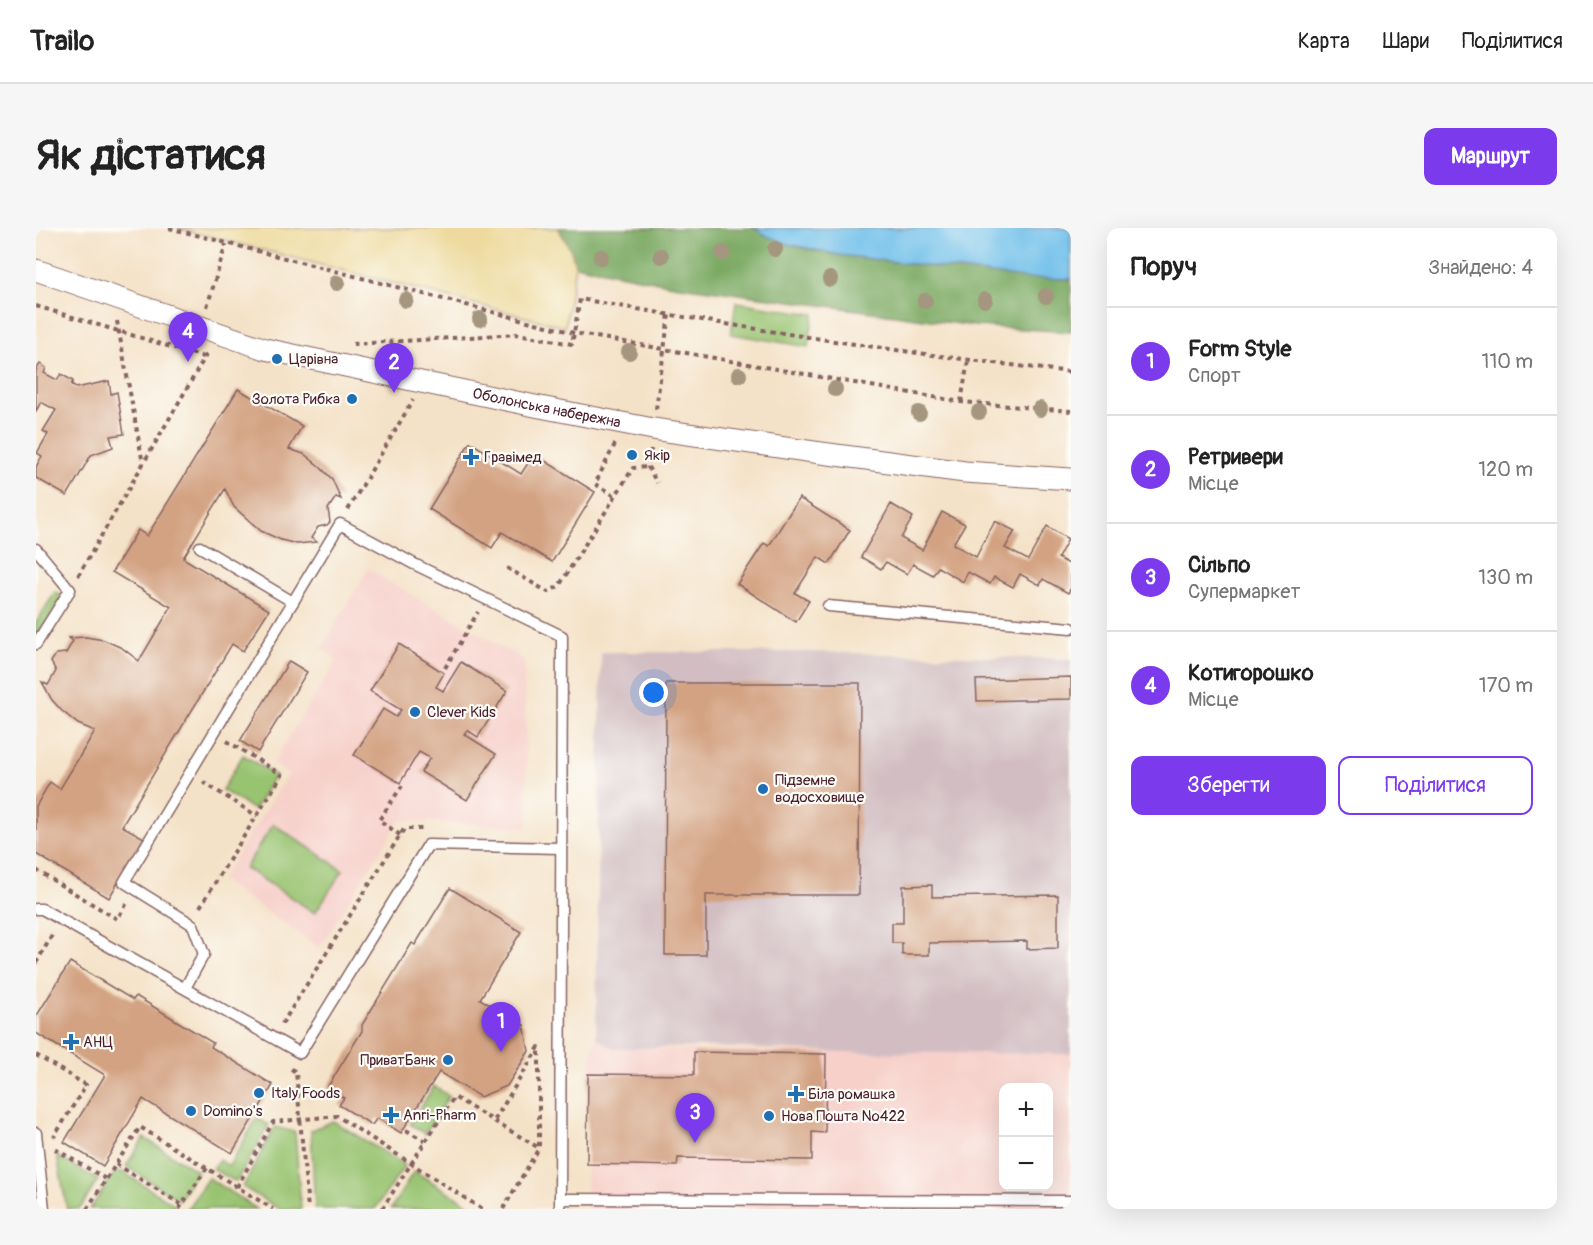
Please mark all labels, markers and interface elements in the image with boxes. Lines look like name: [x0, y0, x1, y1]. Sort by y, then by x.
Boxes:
text: Trailo: [30, 24, 94, 59]
text: Карта: [1298, 28, 1350, 55]
text: Шари: [1383, 28, 1429, 55]
text: Поділитися: [1462, 28, 1563, 55]
button: Маршрут: [1424, 128, 1557, 185]
text: Як дістатися: [36, 130, 266, 182]
text: Поруч: [1131, 251, 1197, 283]
text: Знайдено: 4: [1428, 255, 1533, 280]
pin: 4: [168, 312, 208, 362]
text: Form Style: [1188, 335, 1291, 363]
pin: 2: [374, 344, 414, 393]
text: 1: [1147, 349, 1154, 374]
text: 110 m: [1482, 349, 1533, 374]
place label: Царівна: [289, 350, 338, 369]
marker: Царівна: [270, 352, 284, 366]
text: Спорт: [1188, 363, 1241, 388]
street label: Оболонська набережна: [471, 384, 622, 432]
place label: Золота Рибка: [252, 390, 340, 409]
marker: Золота Рибка: [345, 392, 359, 406]
text: Ретривери: [1188, 443, 1283, 471]
place label: Якір: [644, 446, 670, 465]
marker: Гравімед: [462, 448, 480, 466]
place label: Гравімед: [484, 448, 542, 467]
marker: Якір: [625, 448, 639, 462]
text: 2: [1145, 457, 1156, 482]
text: 120 m: [1478, 457, 1533, 482]
text: Місце: [1188, 471, 1239, 496]
text: Сільпо: [1188, 551, 1250, 579]
text: 3: [1145, 565, 1156, 590]
text: 130 m: [1478, 565, 1533, 590]
text: Супермаркет: [1188, 579, 1300, 604]
text: Котигорошко: [1188, 659, 1314, 687]
text: 4: [1145, 673, 1156, 698]
text: 170 m: [1479, 673, 1533, 698]
your location: [639, 678, 668, 707]
text: Місце: [1188, 687, 1239, 712]
place label: Clever Kids: [427, 703, 496, 722]
marker: Clever Kids: [408, 705, 422, 719]
button: Зберегти: [1131, 756, 1326, 815]
button: Поділитися: [1338, 756, 1533, 815]
place label: Підземне водосховище: [775, 771, 865, 807]
marker: Підземне водосховище: [756, 782, 770, 796]
pin: 1: [482, 1002, 520, 1052]
place label: АНЦ: [83, 1033, 113, 1052]
marker: АНЦ: [64, 1035, 78, 1049]
place label: ПриватБанк: [360, 1051, 436, 1070]
marker: ПриватБанк: [441, 1053, 455, 1067]
map controls: [999, 1083, 1053, 1191]
button: +: [999, 1083, 1053, 1137]
place label: Italy Foods: [271, 1084, 340, 1103]
place label: Біла ромашка: [808, 1085, 895, 1104]
marker: Italy Foods: [252, 1086, 266, 1100]
marker: Біла ромашка: [789, 1087, 803, 1101]
pin: 3: [676, 1094, 714, 1143]
place label: Domino's: [203, 1102, 263, 1121]
marker: Domino's: [184, 1104, 198, 1118]
place label: Anri-Pharm: [403, 1106, 476, 1125]
place label: Нова Пошта №422: [781, 1107, 905, 1126]
marker: Anri-Pharm: [384, 1108, 398, 1122]
marker: Нова Пошта №422: [762, 1109, 776, 1123]
button: −: [999, 1137, 1053, 1191]

